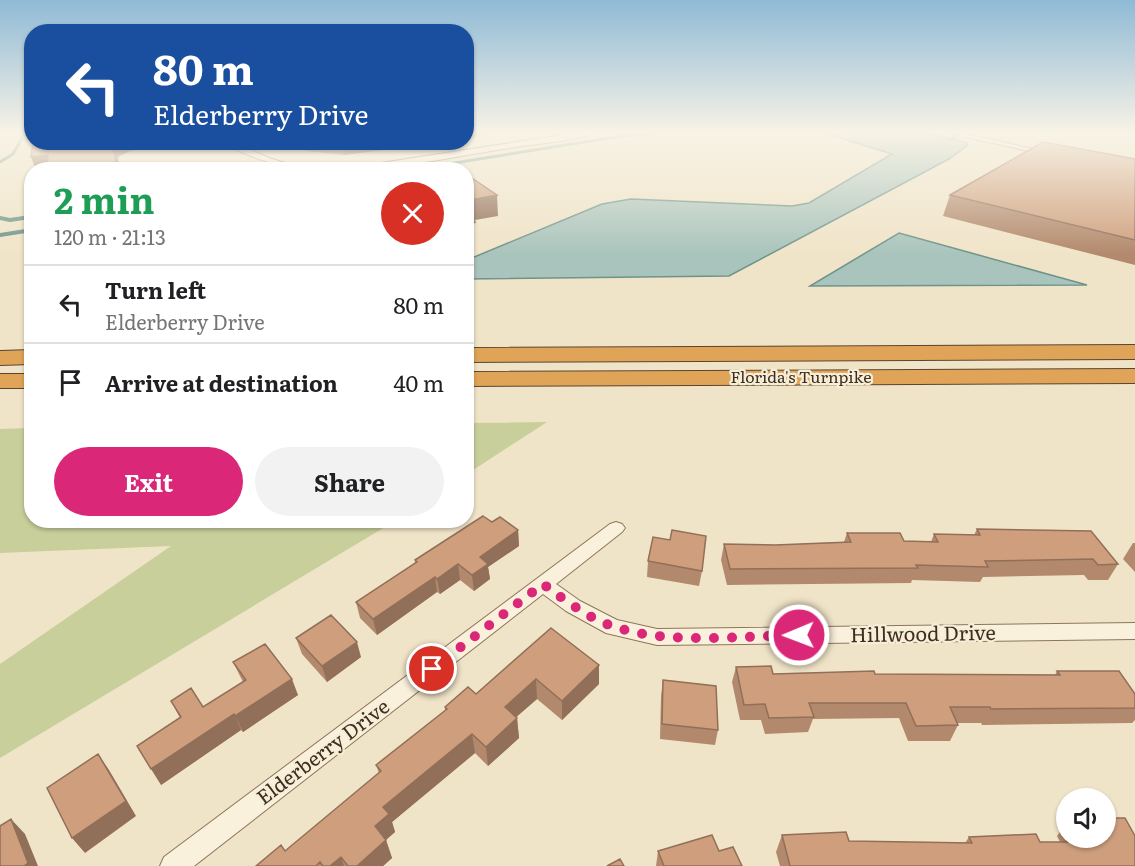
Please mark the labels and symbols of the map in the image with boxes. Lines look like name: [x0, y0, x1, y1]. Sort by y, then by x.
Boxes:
street label: Florida's Turnpike: [730, 364, 872, 388]
position arrow: [767, 603, 831, 667]
street label: Hillwood Drive: [850, 616, 996, 648]
pin: [406, 643, 457, 694]
street label: Elderberry Drive: [249, 690, 395, 810]

